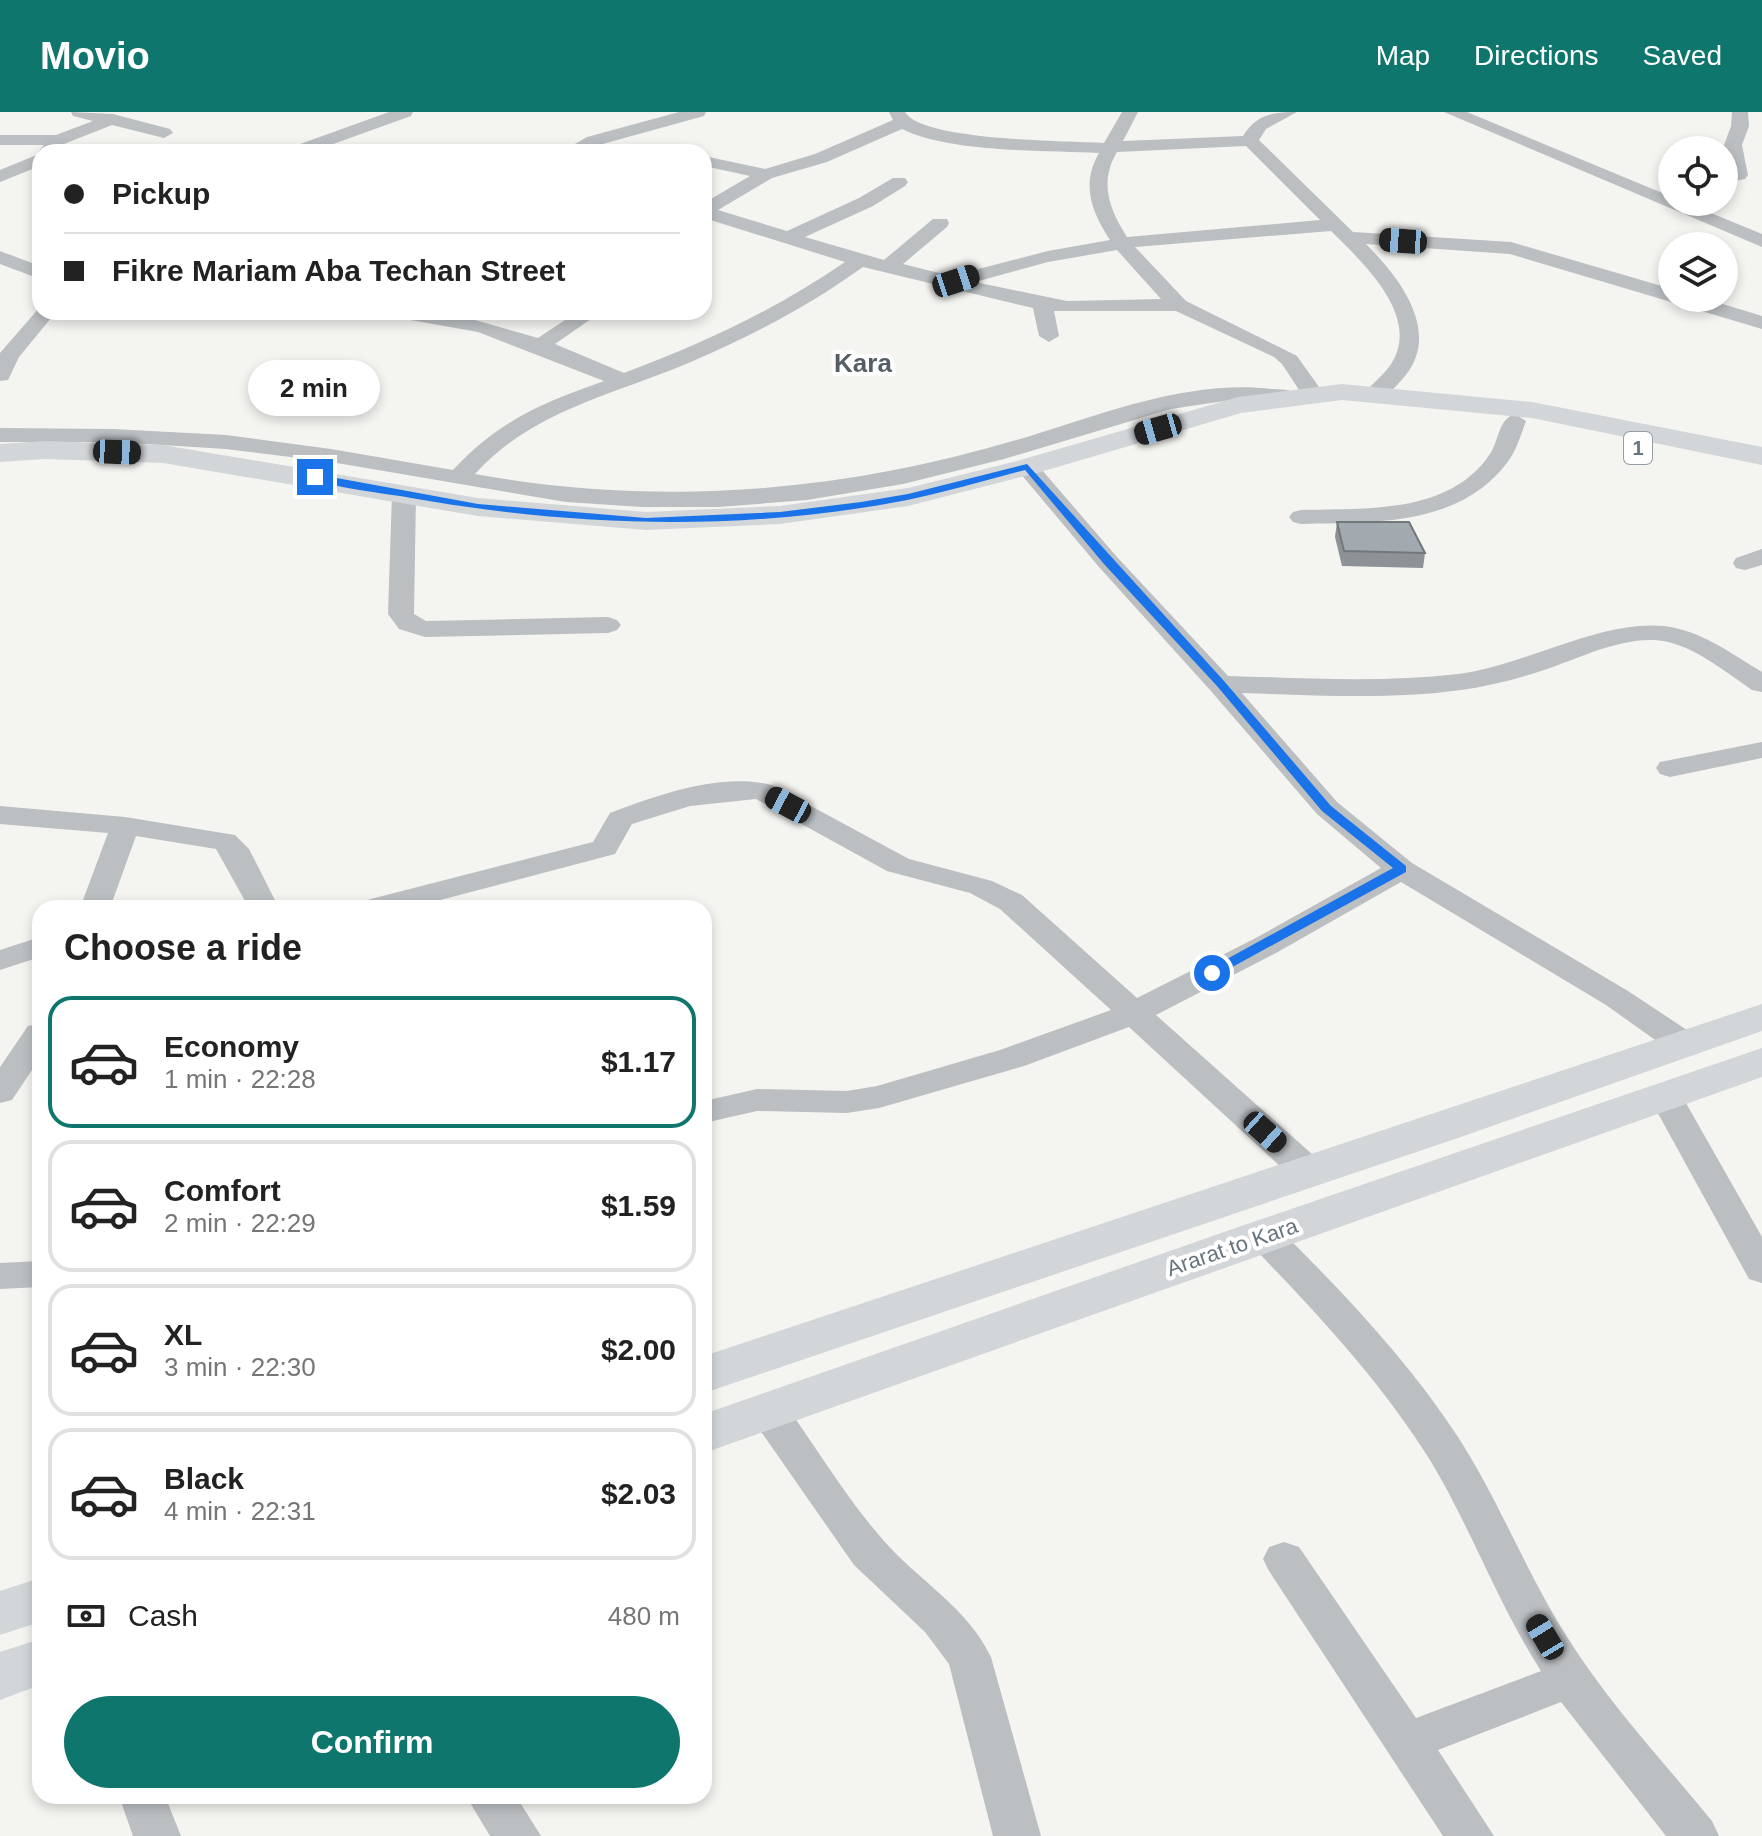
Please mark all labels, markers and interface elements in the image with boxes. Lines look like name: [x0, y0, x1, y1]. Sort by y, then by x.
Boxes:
text: Movio: [40, 35, 150, 77]
text: Map: [1376, 40, 1430, 71]
text: Directions: [1474, 40, 1599, 71]
text: Saved: [1643, 40, 1722, 71]
map controls: [1658, 136, 1738, 312]
button: locate: [1658, 136, 1738, 216]
text: Pickup: [112, 177, 210, 210]
car: [1378, 227, 1428, 255]
button: layers: [1658, 232, 1738, 312]
text: Fikre Mariam Aba Techan Street: [112, 254, 566, 287]
car: [929, 262, 983, 300]
district label: Kara: [834, 348, 892, 378]
callout: 2 min: [249, 361, 381, 417]
text: 2 min: [280, 373, 348, 403]
car: [1132, 411, 1184, 447]
road number: 1: [1624, 432, 1652, 464]
car: [93, 439, 141, 465]
route end: [297, 459, 333, 495]
car: [761, 783, 815, 827]
text: Choose a ride: [64, 927, 302, 968]
route start: [1194, 955, 1230, 991]
icon: car: [68, 1026, 140, 1098]
text: Economy: [164, 1030, 299, 1063]
text: $1.17: [601, 1045, 676, 1078]
text: 1 min · 22:28: [164, 1064, 316, 1094]
car: [1239, 1107, 1291, 1157]
icon: car: [68, 1170, 140, 1242]
text: Comfort: [164, 1174, 281, 1207]
text: $1.59: [601, 1189, 676, 1222]
text: 2 min · 22:29: [164, 1208, 316, 1238]
street label: Ararat to Kara: [1163, 1213, 1302, 1281]
icon: car: [68, 1314, 140, 1386]
text: XL: [164, 1318, 202, 1351]
text: $2.00: [601, 1333, 676, 1366]
text: 3 min · 22:30: [164, 1352, 316, 1382]
icon: car: [68, 1458, 140, 1530]
text: Black: [164, 1462, 244, 1495]
text: $2.03: [601, 1477, 676, 1510]
text: 4 min · 22:31: [164, 1496, 316, 1526]
icon: cash: [64, 1594, 108, 1638]
text: Cash: [128, 1599, 198, 1632]
text: 480 m: [608, 1601, 680, 1631]
car: [1522, 1610, 1568, 1664]
button: Confirm: [64, 1696, 680, 1788]

